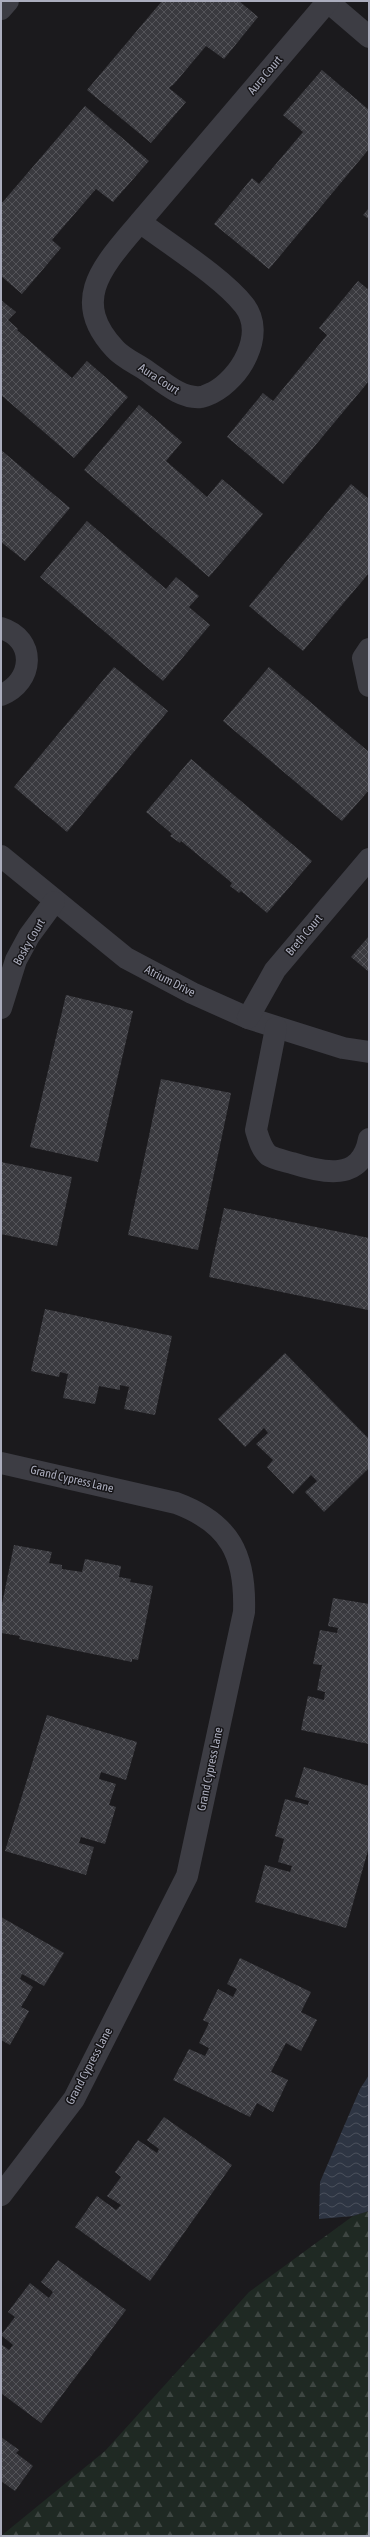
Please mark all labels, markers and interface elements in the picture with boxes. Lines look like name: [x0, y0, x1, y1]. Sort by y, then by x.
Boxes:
street label: Aura Court: [245, 53, 285, 97]
street label: Aura Court: [136, 361, 183, 398]
street label: Breth Court: [283, 911, 326, 958]
street label: Bosky Court: [10, 916, 48, 968]
street label: Atrium Drive: [142, 962, 198, 1000]
street label: Grand Cypress Lane: [29, 1463, 115, 1495]
street label: Grand Cypress Lane: [194, 1726, 226, 1812]
street label: Grand Cypress Lane: [63, 2025, 115, 2107]

